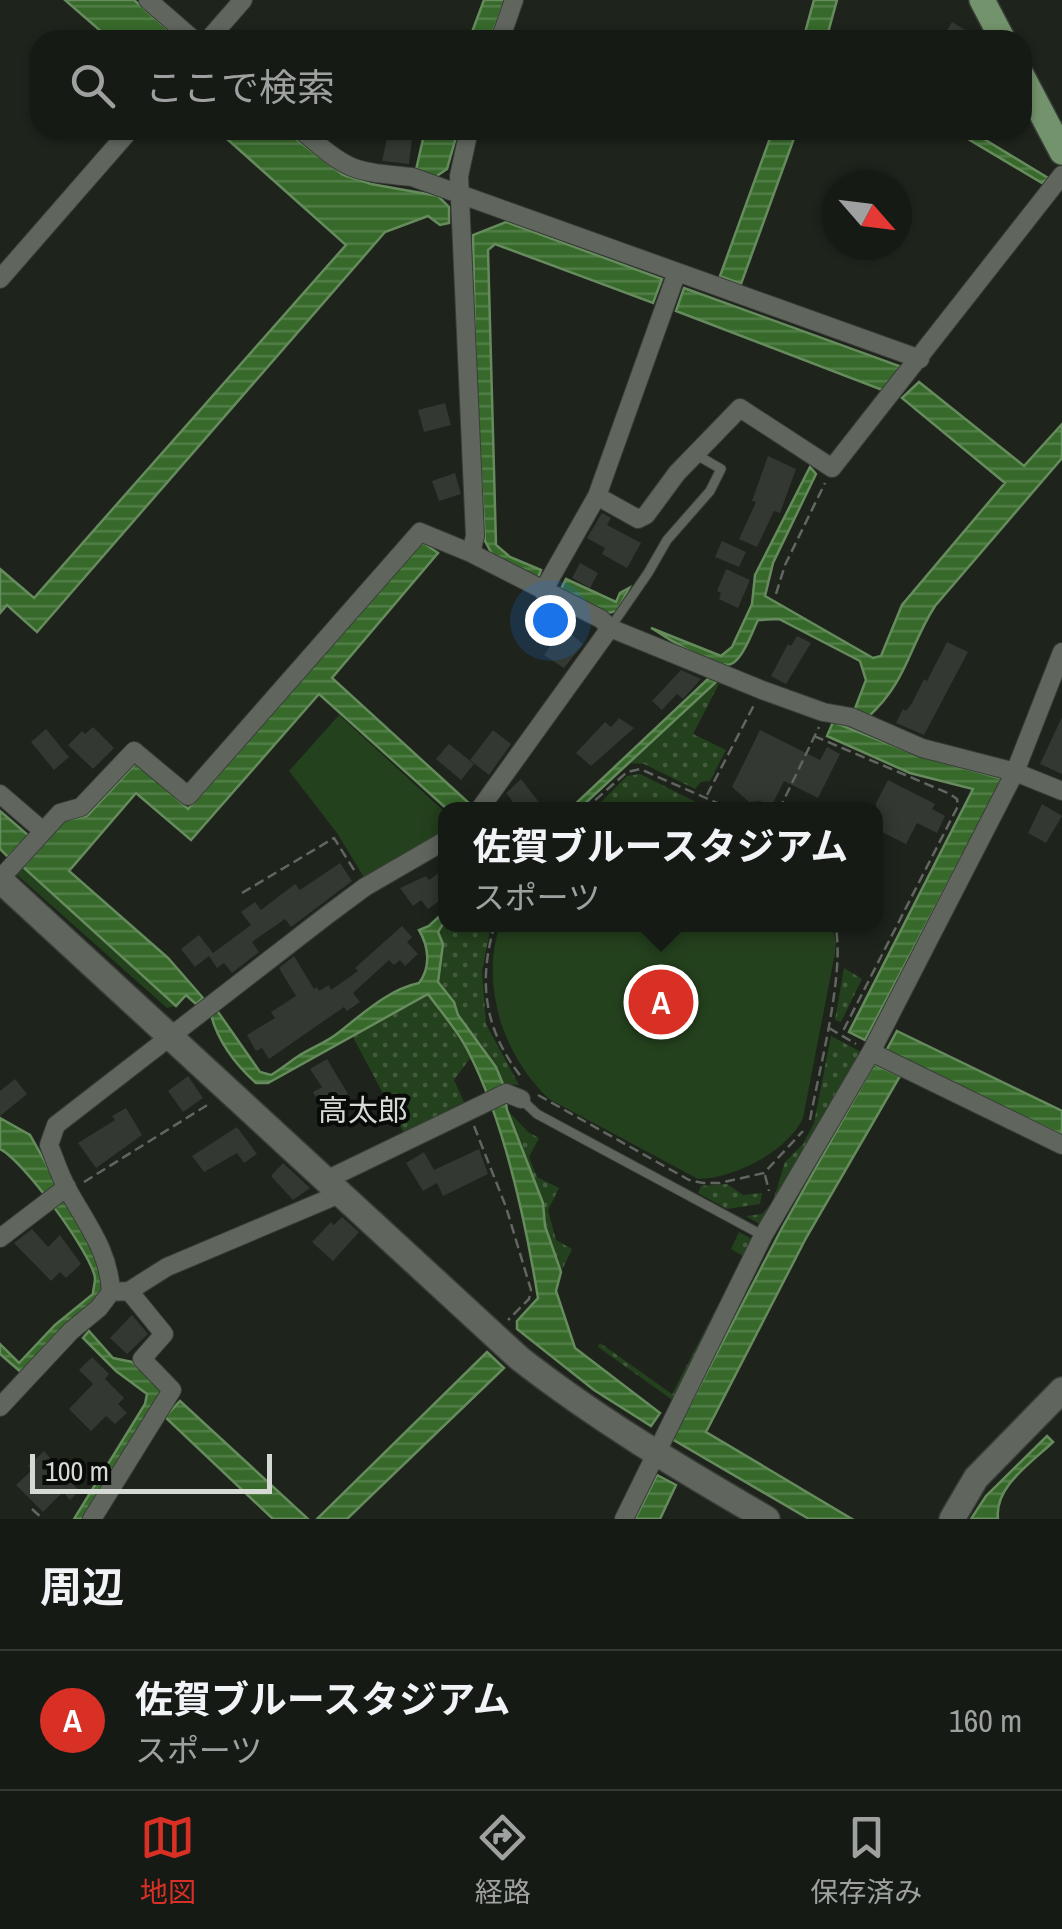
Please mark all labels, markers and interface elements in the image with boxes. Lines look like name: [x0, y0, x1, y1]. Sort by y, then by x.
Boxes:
search box: [30, 30, 1032, 140]
icon: search: [65, 58, 120, 113]
text: ここで検索: [145, 62, 335, 113]
north arrow: [822, 170, 912, 260]
your location: [525, 595, 576, 646]
popup: [438, 802, 883, 932]
text: 佐賀ブルースタジアム: [473, 821, 848, 872]
text: スポーツ: [473, 876, 600, 919]
pin: A: [628, 964, 694, 1040]
district label: 高太郎: [318, 1090, 408, 1130]
scale bar: [30, 1449, 272, 1494]
text: 100 m: [45, 1452, 109, 1490]
text: 周辺: [40, 1559, 124, 1615]
text: 佐賀ブルースタジアム: [135, 1674, 510, 1725]
text: A: [63, 1699, 82, 1742]
text: 160 m: [949, 1699, 1022, 1742]
text: スポーツ: [135, 1729, 262, 1772]
tab: 地図: [140, 1810, 196, 1911]
tab: 経路: [475, 1810, 531, 1911]
tab: 保存済み: [810, 1810, 922, 1911]

